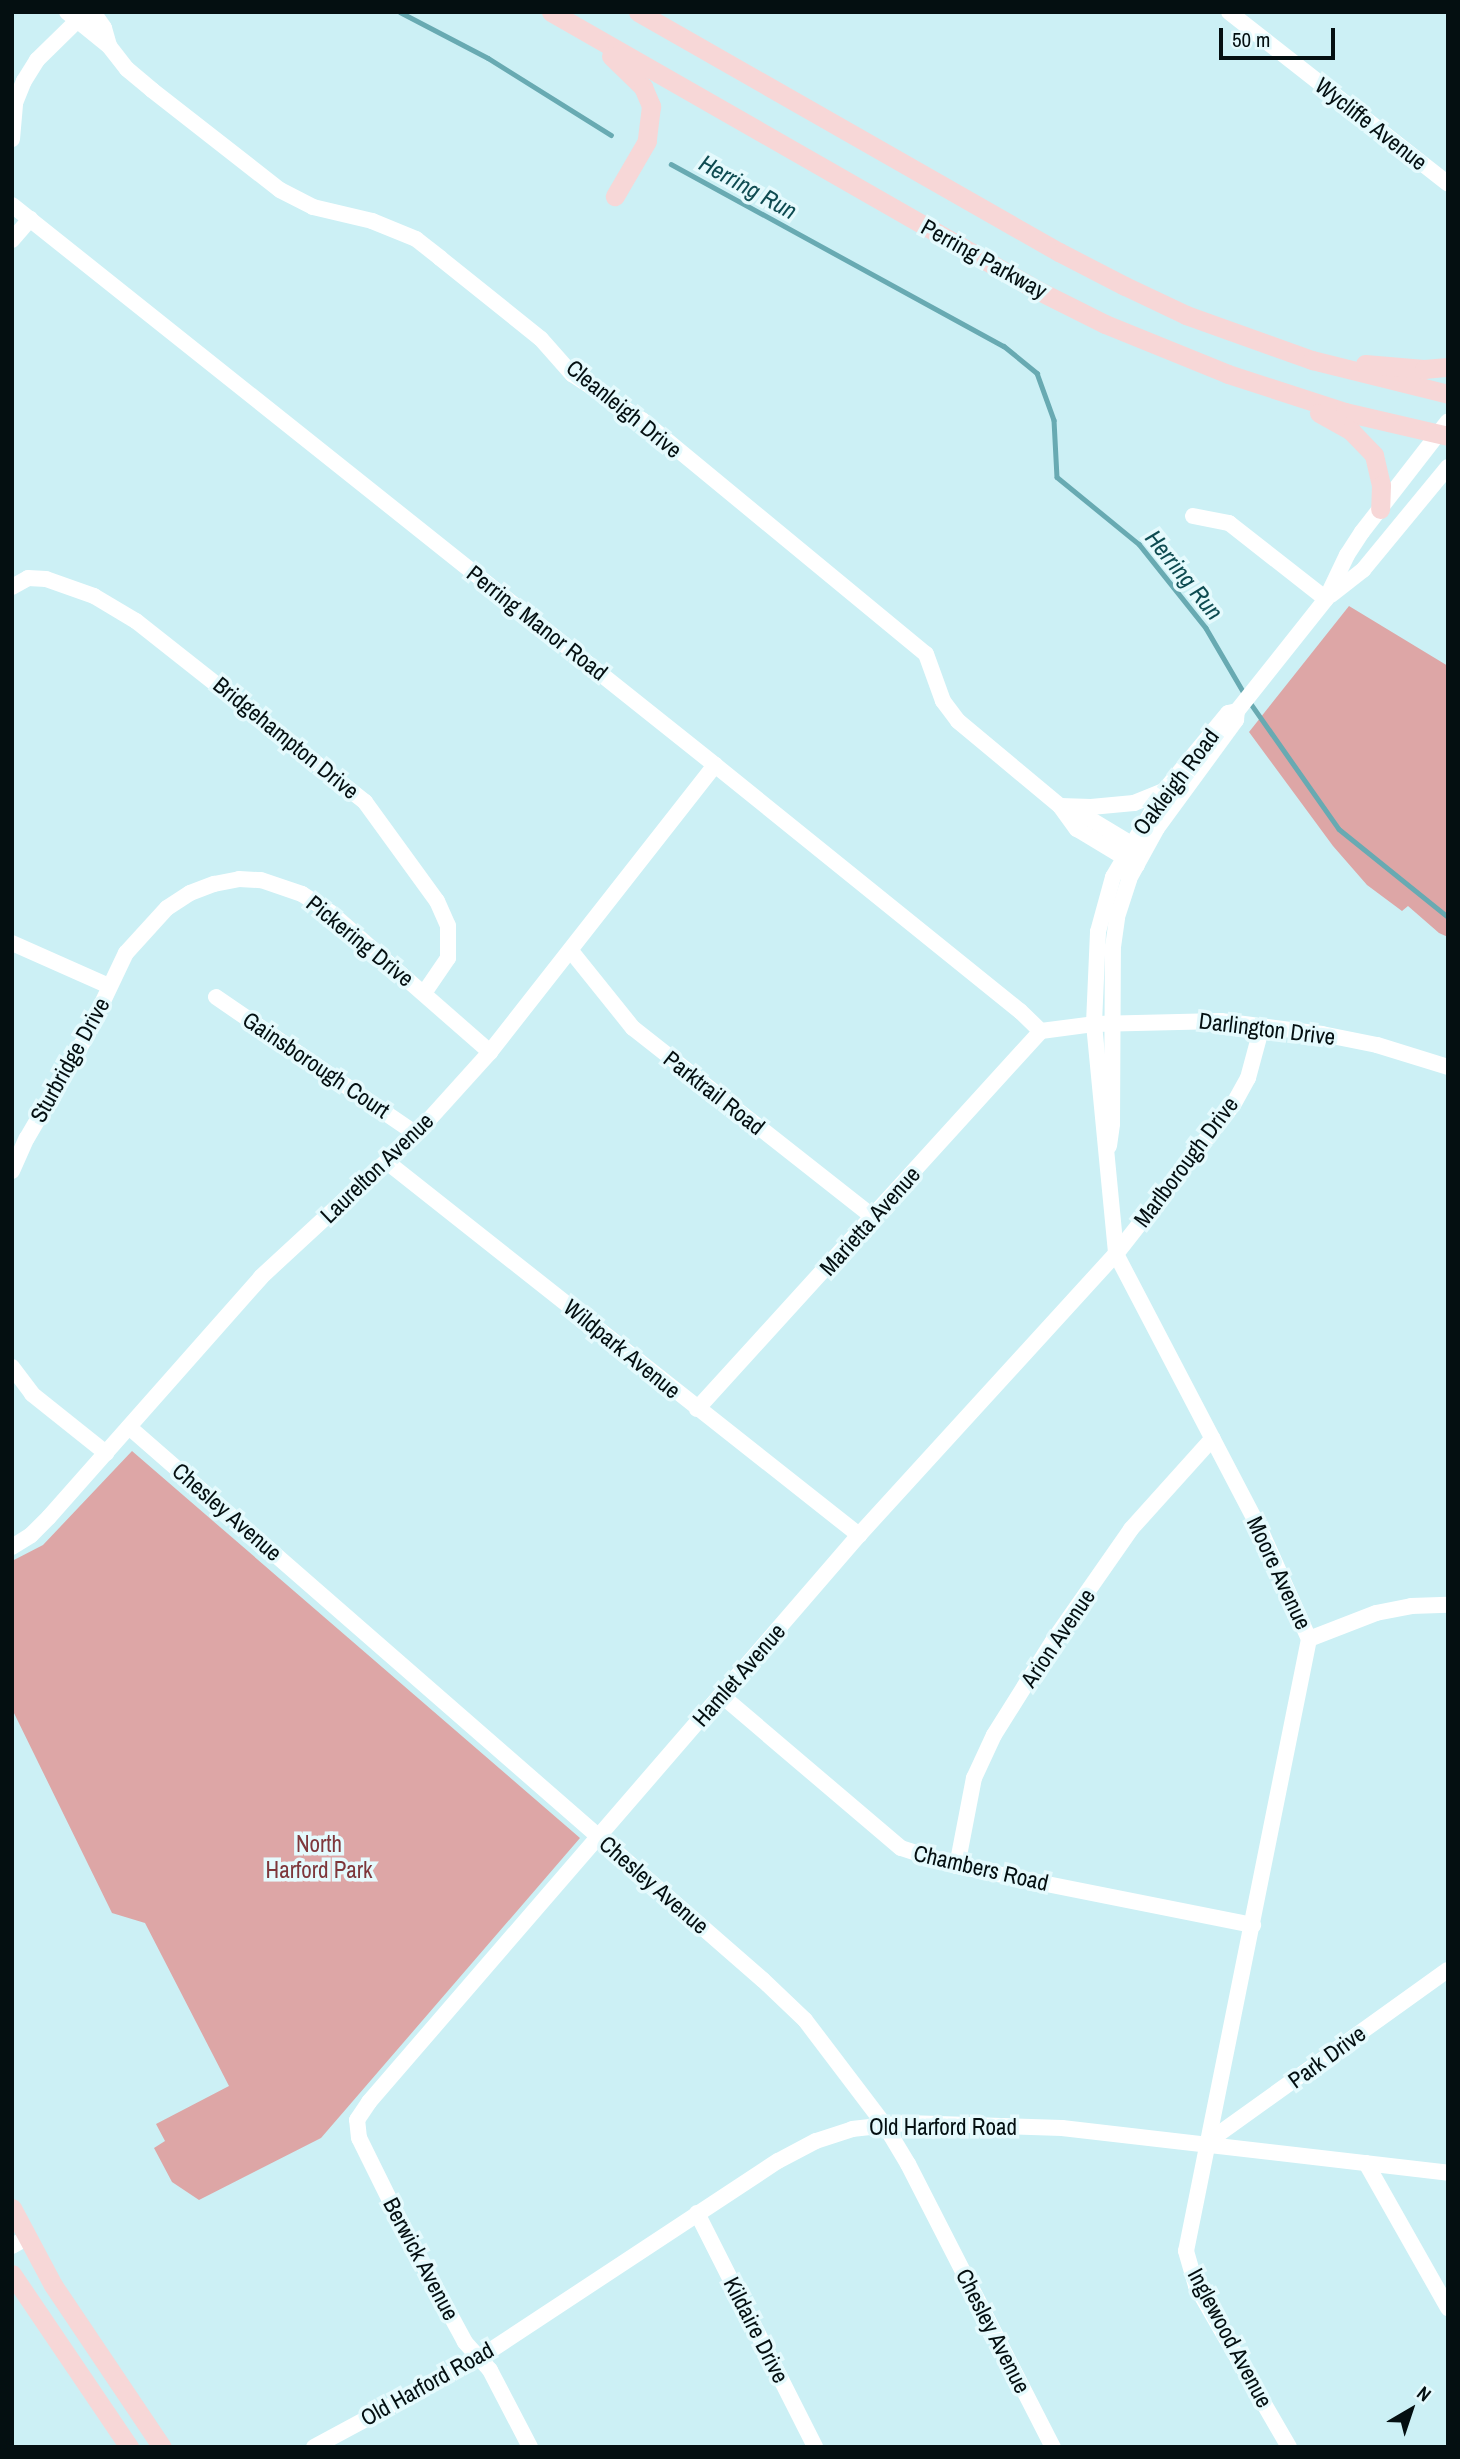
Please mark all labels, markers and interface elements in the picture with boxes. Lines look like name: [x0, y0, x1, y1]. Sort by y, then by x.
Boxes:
scale bar: [1222, 14, 1338, 58]
text: 50 m: [1232, 25, 1270, 54]
street label: Wycliffe Avenue: [1309, 71, 1433, 177]
water label: Herring Run: [694, 148, 802, 226]
street label: Perring Parkway: [916, 213, 1052, 305]
street label: Cleanleigh Drive: [561, 354, 687, 464]
water label: Herring Run: [1139, 524, 1229, 626]
street label: Perring Manor Road: [461, 560, 613, 686]
street label: Bridgehampton Drive: [208, 671, 364, 805]
street label: Oakleigh Road: [1127, 723, 1225, 841]
street label: Pickering Drive: [301, 889, 419, 993]
street label: Sturbridge Drive: [24, 993, 116, 1127]
street label: Gainsborough Court: [237, 1006, 395, 1124]
street label: Darlington Drive: [1197, 1007, 1337, 1051]
street label: Parktrail Road: [658, 1045, 770, 1141]
street label: Marlborough Drive: [1128, 1091, 1244, 1233]
street label: Laurelton Avenue: [314, 1107, 440, 1229]
street label: Marietta Avenue: [814, 1160, 926, 1282]
street label: Wildpark Avenue: [558, 1293, 686, 1405]
street label: Chesley Avenue: [166, 1457, 288, 1567]
street label: Moore Avenue: [1241, 1512, 1317, 1634]
street label: Arion Avenue: [1015, 1583, 1101, 1693]
street label: Hamlet Avenue: [686, 1617, 792, 1733]
park label: North Harford Park: [266, 1830, 372, 1884]
street label: Chesley Avenue: [593, 1830, 715, 1940]
street label: Chambers Road: [911, 1839, 1051, 1897]
street label: Park Drive: [1283, 2020, 1371, 2094]
street label: Old Harford Road: [869, 2113, 1017, 2141]
street label: Berwick Avenue: [377, 2193, 465, 2325]
street label: Inglewood Avenue: [1181, 2263, 1279, 2413]
street label: Chesley Avenue: [950, 2264, 1036, 2398]
street label: Kildaire Drive: [718, 2272, 794, 2388]
street label: Old Harford Road: [356, 2336, 498, 2432]
north arrow: [1376, 2375, 1446, 2445]
text: N: [1412, 2380, 1437, 2407]

